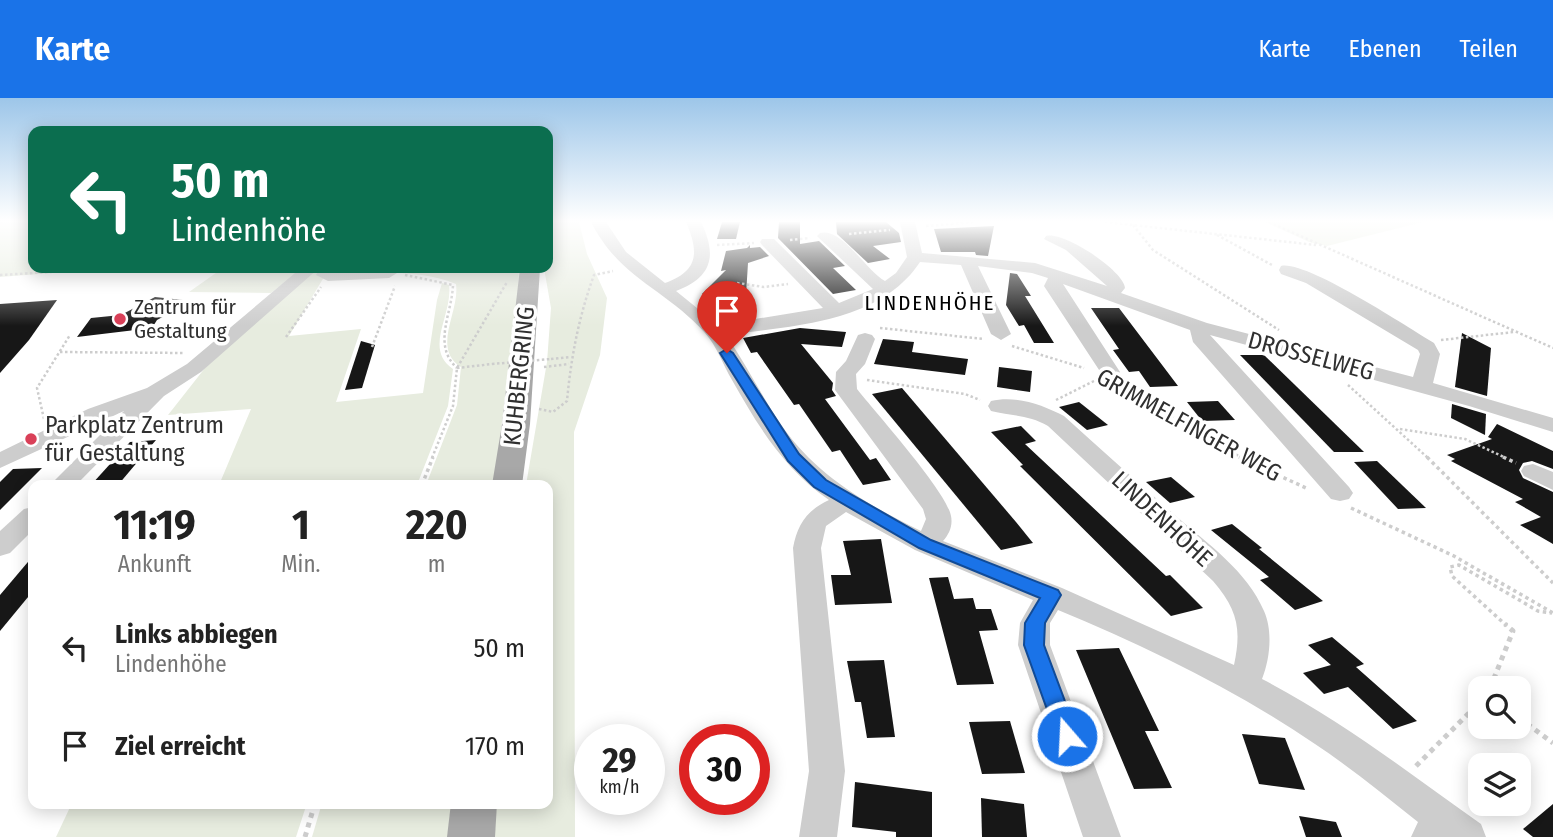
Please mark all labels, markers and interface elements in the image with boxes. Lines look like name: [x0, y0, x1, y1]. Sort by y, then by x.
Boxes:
text: Karte: [35, 29, 110, 69]
text: Karte: [1259, 35, 1311, 63]
text: Ebenen: [1349, 35, 1422, 63]
text: Teilen: [1460, 35, 1518, 63]
text: 50 m: [171, 151, 269, 210]
icon: left: [56, 154, 147, 245]
text: Lindenhöhe: [171, 211, 326, 249]
pin: [697, 281, 757, 353]
district label: LINDENHÖHE: [865, 290, 995, 316]
icon: arrive: [708, 292, 746, 330]
place label: Zentrum für Gestaltung: [134, 294, 237, 344]
street label: KUHBERGRING: [498, 305, 540, 447]
marker: Zentrum für Gestaltung: [112, 311, 128, 327]
street label: DROSSELWEG: [1245, 326, 1377, 386]
street label: GRIMMELFINGER WEG: [1092, 363, 1286, 487]
place label: Parkplatz Zentrum für Gestaltung: [45, 411, 224, 467]
marker: Parkplatz Zentrum für Gestaltung: [23, 431, 39, 447]
street label: LINDENHÖHE: [1106, 466, 1218, 572]
text: 11:19: [113, 500, 196, 550]
text: 1: [292, 500, 310, 550]
text: 220: [406, 500, 468, 550]
text: Ankunft: [118, 550, 191, 578]
text: Min.: [281, 550, 320, 578]
text: m: [428, 550, 446, 578]
text: Links abbiegen: [115, 619, 278, 650]
icon: left: [56, 629, 94, 667]
text: 50 m: [473, 633, 525, 664]
text: Lindenhöhe: [115, 650, 227, 678]
map controls: [1468, 676, 1531, 816]
button: search: [1468, 676, 1531, 739]
position arrow: [1030, 699, 1104, 773]
speed limit sign: 30: [679, 724, 770, 815]
icon: arrive: [56, 727, 94, 765]
text: Ziel erreicht: [115, 731, 246, 762]
text: 170 m: [465, 731, 525, 762]
text: 29: [602, 739, 637, 781]
button: layers: [1468, 753, 1531, 816]
text: km/h: [599, 776, 640, 798]

